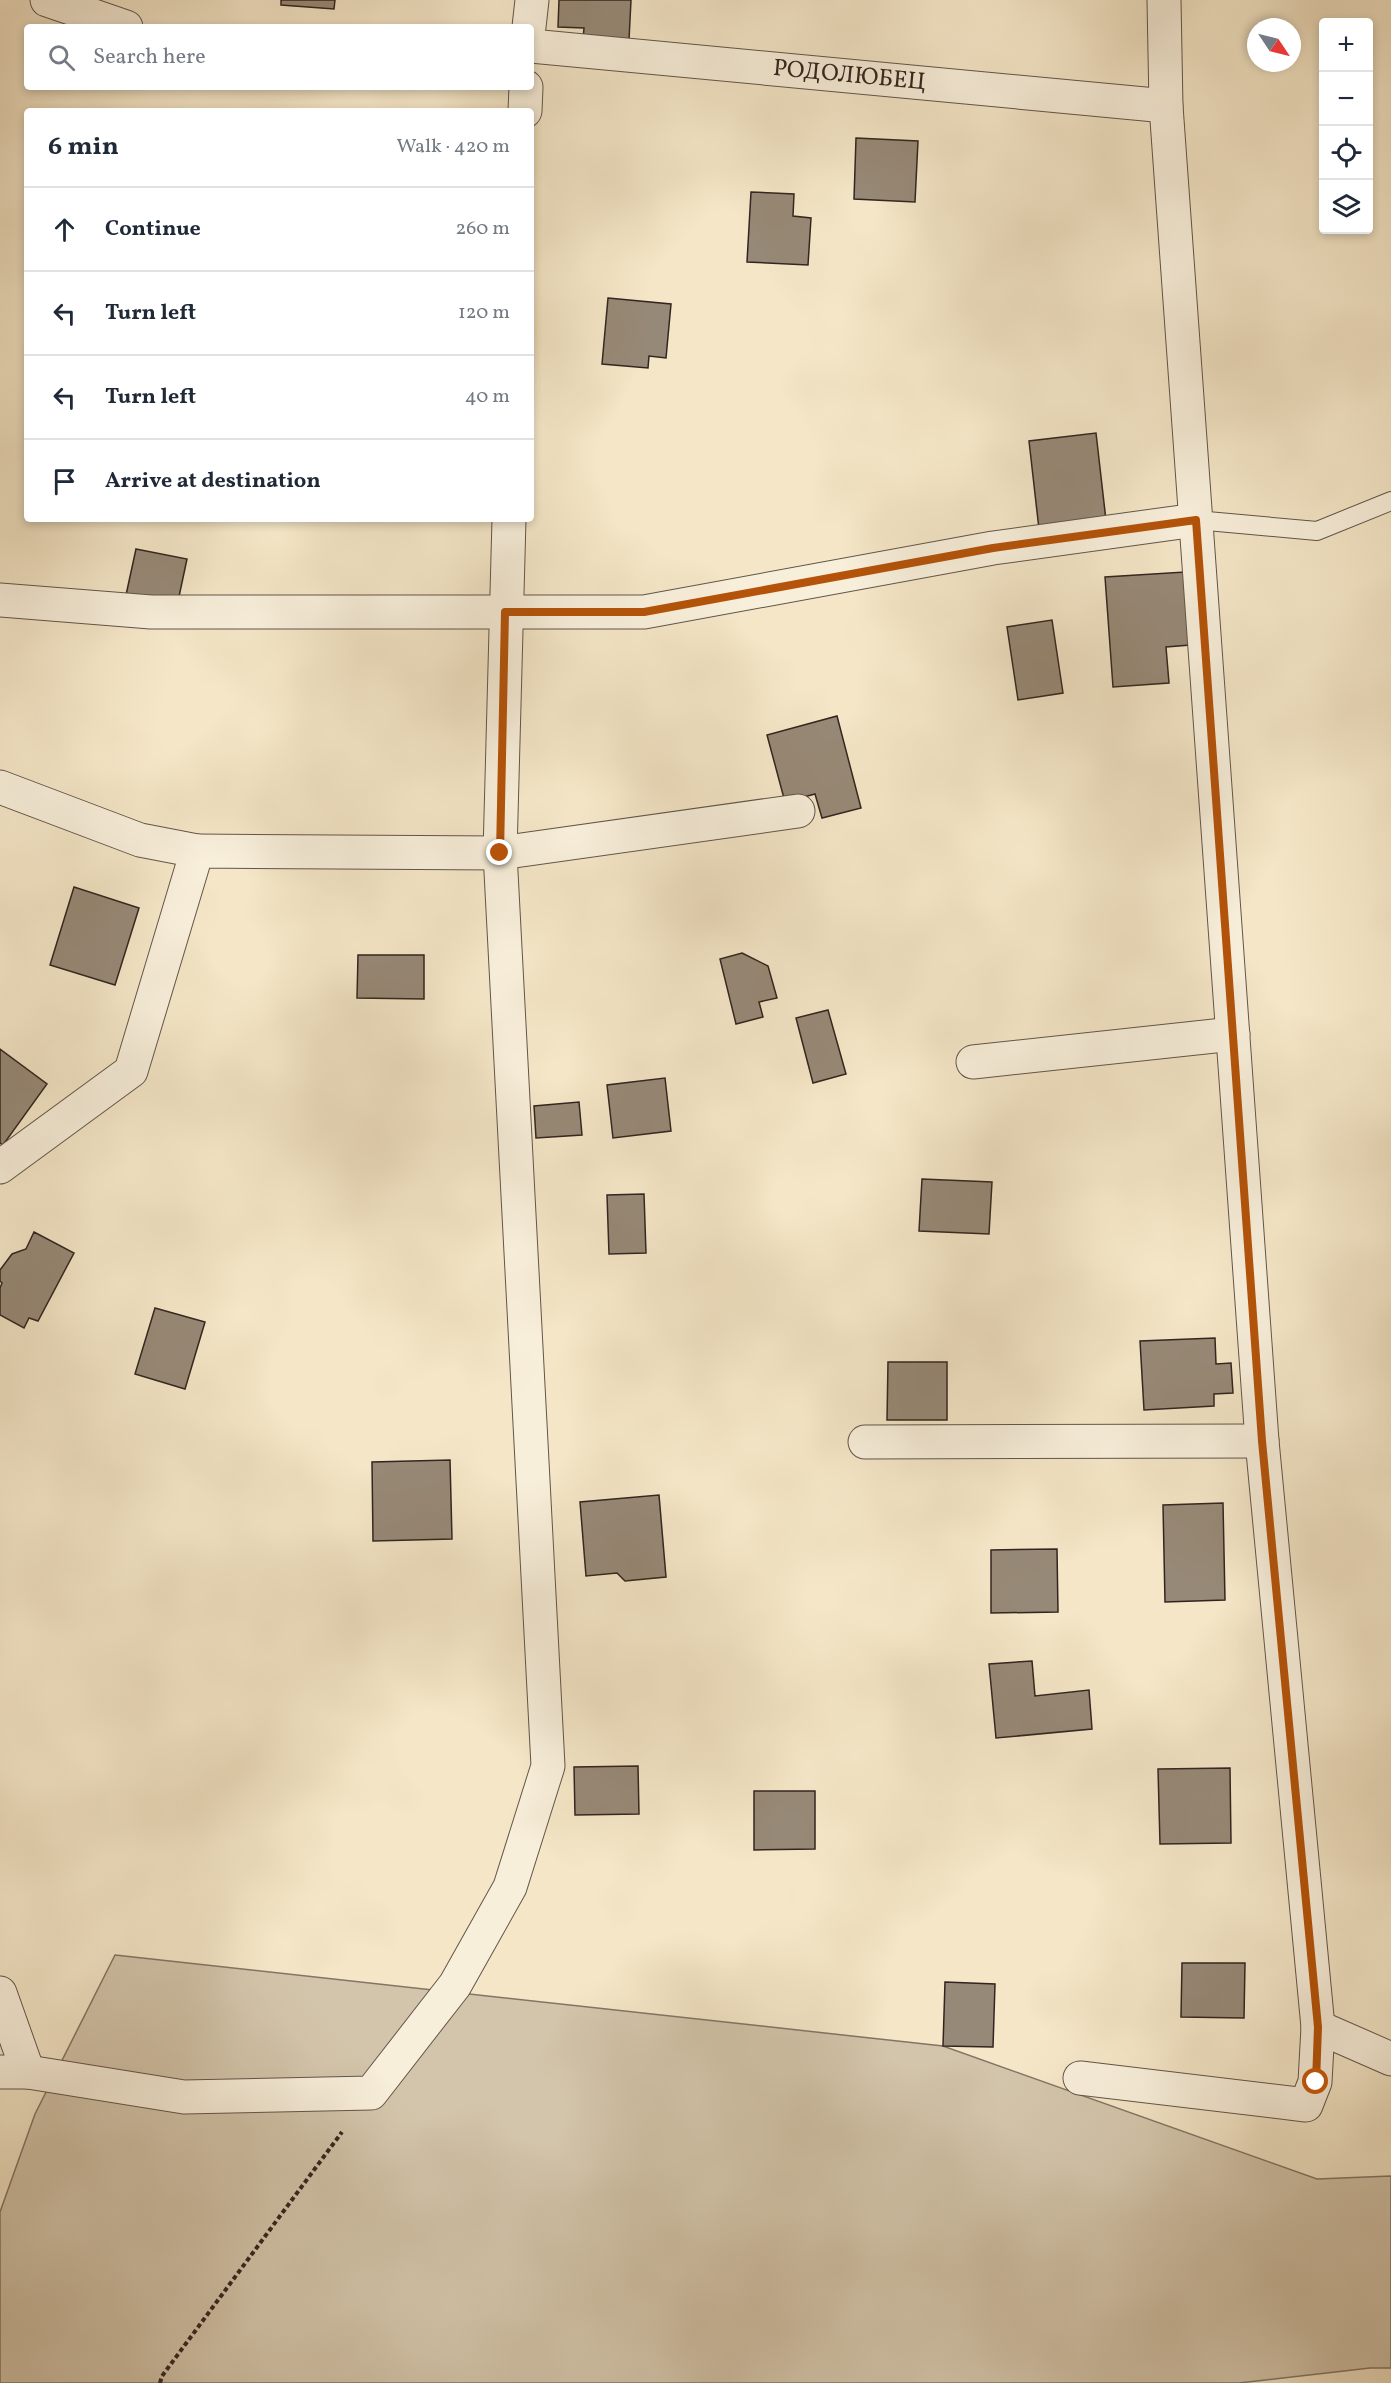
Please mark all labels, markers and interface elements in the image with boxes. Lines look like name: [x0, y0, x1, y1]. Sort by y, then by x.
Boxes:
north arrow: [1247, 18, 1301, 72]
map controls: [1319, 18, 1373, 234]
button: +: [1319, 18, 1373, 72]
search box: [24, 24, 534, 90]
icon: search: [45, 41, 78, 74]
text: Search here: [93, 42, 206, 73]
street label: РОДОЛЮБЕЦ: [771, 52, 928, 100]
button: −: [1319, 72, 1373, 126]
button: locate: [1319, 126, 1373, 180]
text: 6 min: [48, 129, 119, 165]
text: Walk · 420 m: [396, 133, 510, 161]
button: layers: [1319, 180, 1373, 234]
icon: ahead: [48, 213, 81, 246]
text: Continue: [105, 214, 201, 245]
text: 260 m: [455, 215, 510, 243]
icon: left: [48, 297, 81, 330]
text: Turn left: [105, 298, 196, 329]
text: 120 m: [458, 299, 510, 327]
icon: left: [48, 381, 81, 414]
text: Turn left: [105, 382, 196, 413]
text: 40 m: [465, 383, 510, 411]
icon: arrive: [48, 465, 81, 498]
text: Arrive at destination: [105, 466, 321, 497]
route end: [486, 839, 512, 865]
route start: [1302, 2068, 1328, 2094]

